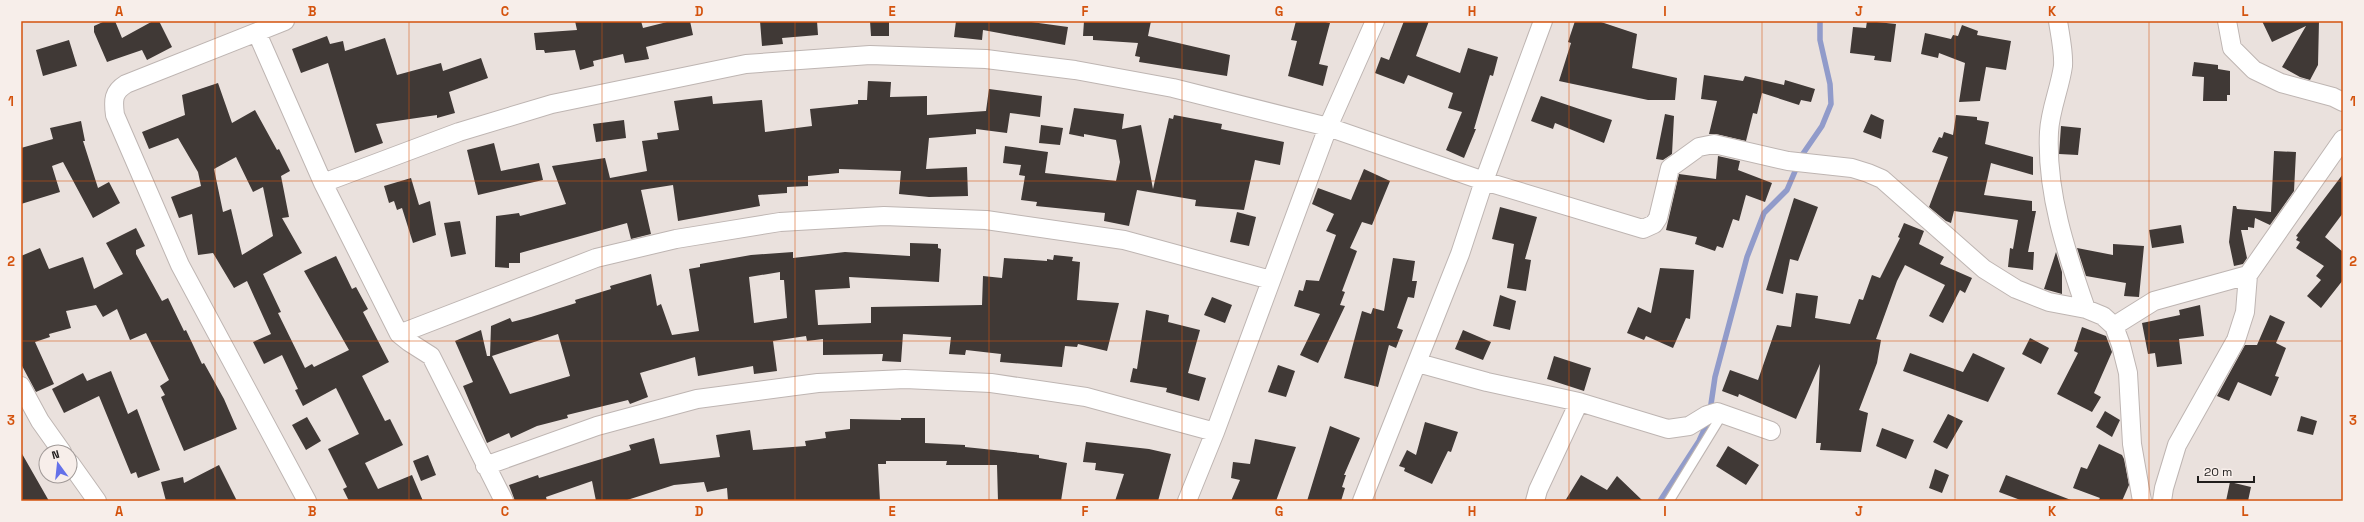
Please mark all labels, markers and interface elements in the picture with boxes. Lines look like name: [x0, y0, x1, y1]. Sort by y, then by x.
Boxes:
text: A: [115, 3, 124, 20]
text: B: [308, 3, 317, 20]
text: C: [501, 3, 509, 20]
text: D: [695, 3, 704, 20]
text: E: [888, 3, 896, 20]
text: F: [1082, 3, 1089, 20]
text: G: [1275, 3, 1283, 20]
text: H: [1468, 3, 1476, 20]
text: I: [1663, 3, 1667, 20]
text: J: [1855, 3, 1863, 20]
text: K: [2048, 3, 2057, 20]
text: L: [2241, 3, 2249, 20]
text: 1: [8, 93, 14, 110]
text: 1: [2350, 93, 2356, 110]
text: 2: [7, 253, 15, 270]
text: 2: [2349, 253, 2357, 270]
text: 3: [7, 412, 15, 429]
text: 3: [2349, 412, 2357, 429]
north arrow: [38, 444, 78, 484]
text: N: [50, 447, 61, 462]
scale bar: [2198, 458, 2254, 484]
text: 20 m: [2204, 464, 2232, 480]
text: A: [115, 503, 124, 520]
text: B: [308, 503, 317, 520]
text: C: [501, 503, 509, 520]
text: D: [695, 503, 704, 520]
text: E: [888, 503, 896, 520]
text: F: [1082, 503, 1089, 520]
text: G: [1275, 503, 1283, 520]
text: H: [1468, 503, 1476, 520]
text: I: [1663, 503, 1667, 520]
text: J: [1855, 503, 1863, 520]
text: K: [2048, 503, 2057, 520]
text: L: [2241, 503, 2249, 520]

